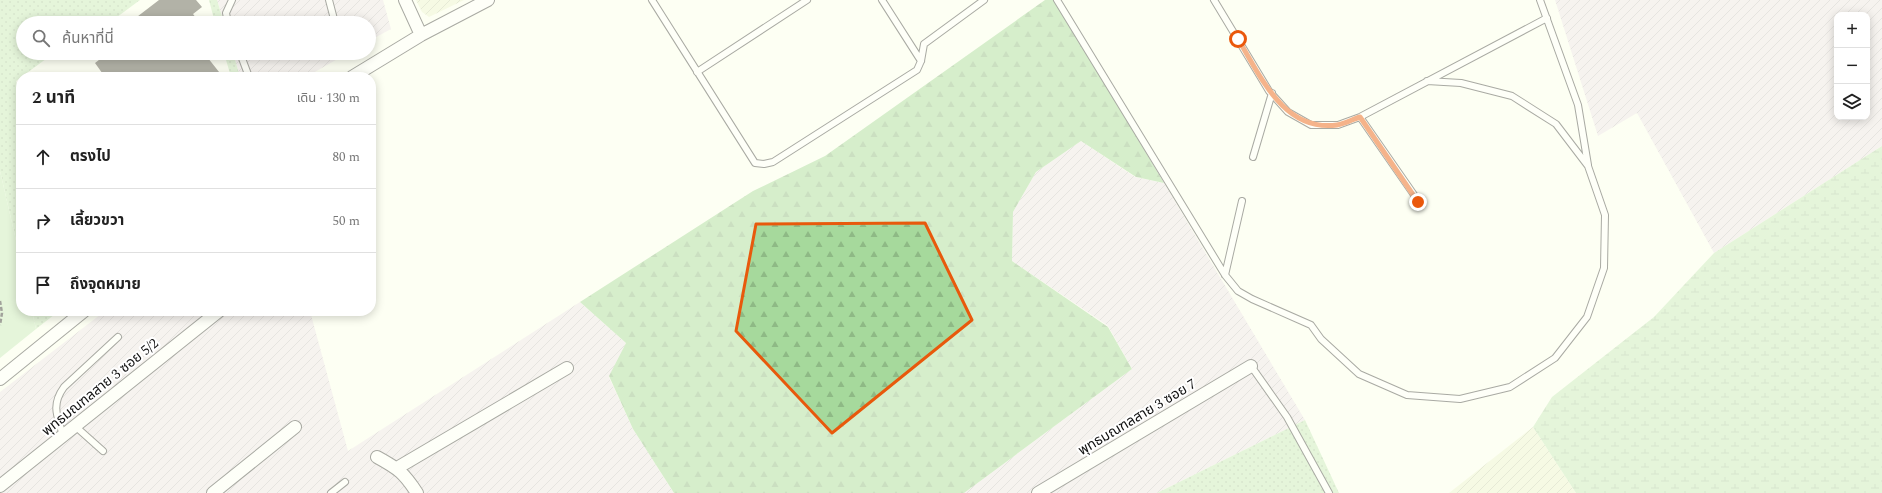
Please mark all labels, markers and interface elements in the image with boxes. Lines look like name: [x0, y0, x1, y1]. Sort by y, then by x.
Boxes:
map controls: [1834, 12, 1870, 120]
button: +: [1834, 12, 1870, 48]
search box: [16, 16, 376, 60]
icon: search: [30, 27, 52, 49]
text: ค้นหาที่นี่: [62, 27, 114, 50]
route start: [1229, 30, 1247, 48]
button: −: [1834, 48, 1870, 84]
button: layers: [1834, 84, 1870, 120]
text: 2 นาที: [32, 85, 75, 111]
text: เดิน · 130 m: [297, 88, 360, 108]
text: ตรงไป: [70, 145, 111, 168]
icon: ahead: [32, 146, 54, 168]
text: 80 m: [333, 147, 360, 167]
route end: [1409, 193, 1427, 211]
text: เลี้ยวขวา: [70, 209, 124, 232]
icon: right: [32, 210, 54, 232]
text: 50 m: [333, 211, 360, 231]
text: ถึงจุดหมาย: [70, 273, 141, 296]
icon: arrive: [32, 274, 54, 296]
street label: พุทธมณฑลสาย 3 ซอย 5/2: [37, 333, 163, 441]
street label: พุทธมณฑลสาย 3 ซอย 7: [1074, 373, 1200, 461]

